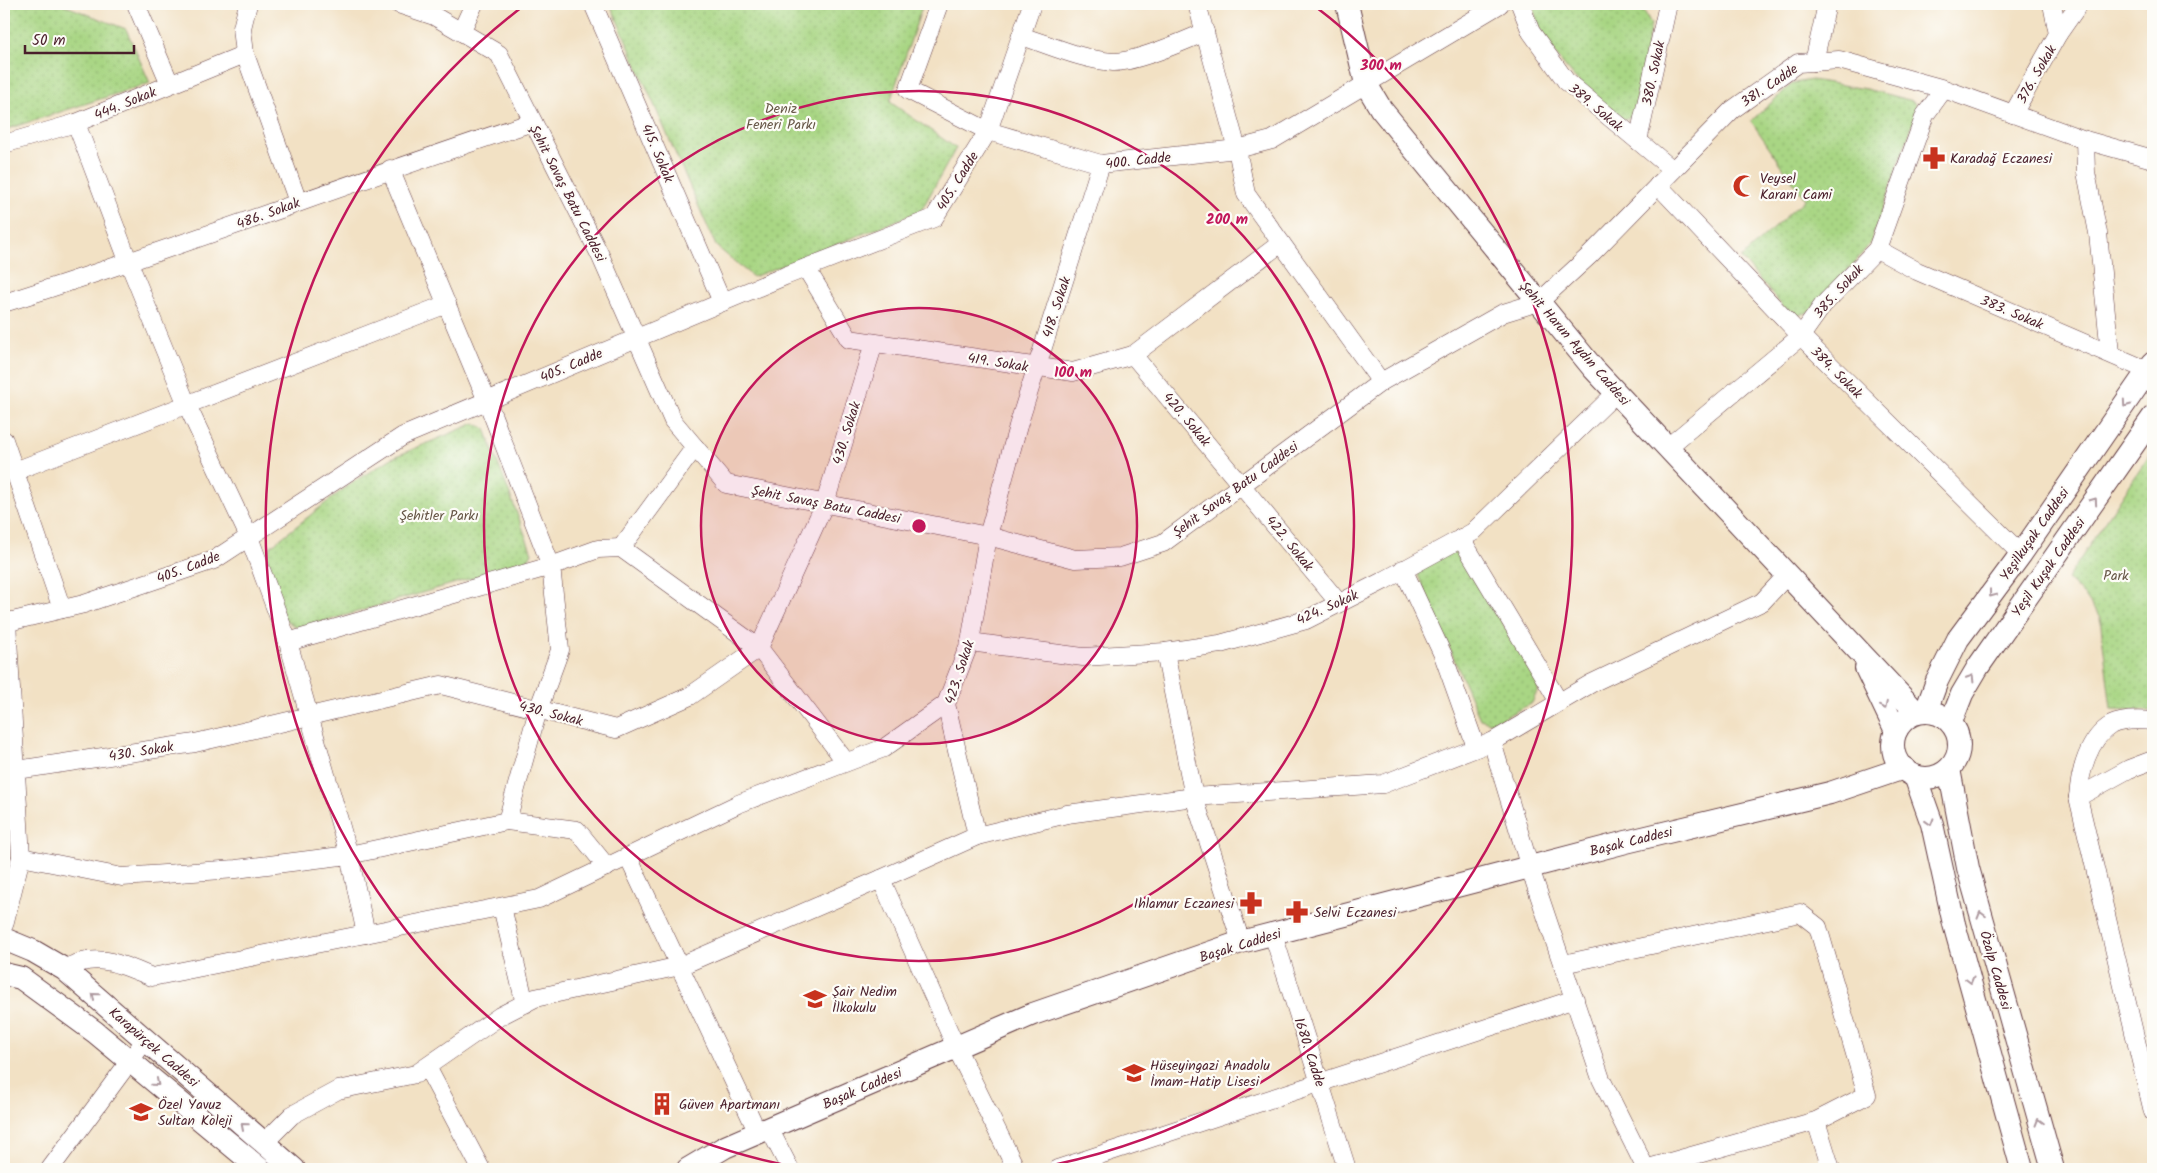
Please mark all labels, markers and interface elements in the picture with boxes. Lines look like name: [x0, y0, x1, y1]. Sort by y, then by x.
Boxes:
scale bar: [25, 22, 134, 54]
text: 50 m: [32, 29, 66, 53]
street label: 380. Sokak: [1636, 38, 1672, 108]
street label: 376. Sokak: [2011, 41, 2063, 108]
text: 300 m: [1359, 54, 1402, 78]
street label: 381. Cadde: [1736, 58, 1803, 113]
street label: 389. Sokak: [1563, 78, 1628, 138]
street label: 444. Sokak: [91, 81, 160, 126]
park label: Deniz Feneri Parkı: [746, 98, 816, 136]
street label: Şehit Savaş Batu Caddesi: [523, 121, 612, 267]
street label: 415. Sokak: [635, 121, 679, 187]
pharmacy icon: Karadağ Eczanesi: [1921, 145, 1947, 171]
street label: 405. Cadde: [931, 147, 985, 216]
street label: 400. Cadde: [1104, 147, 1173, 175]
place label: Karadağ Eczanesi: [1950, 148, 2053, 170]
place label: Veysel Karani Cami: [1760, 168, 1833, 206]
mosque icon: Veysel Karani Cami: [1731, 173, 1757, 199]
street label: 486. Sokak: [233, 192, 304, 236]
text: 200 m: [1206, 208, 1248, 232]
street label: 385. Sokak: [1808, 259, 1869, 324]
street label: 418. Sokak: [1037, 274, 1077, 341]
street label: Şehit Harun Aydın Caddesi: [1514, 276, 1635, 412]
street label: 383. Sokak: [1977, 290, 2047, 336]
street label: 384. Sokak: [1805, 341, 1868, 404]
street label: 405. Cadde: [537, 343, 607, 389]
street label: 419. Sokak: [966, 347, 1030, 379]
text: 100 m: [1054, 361, 1092, 385]
street label: 420. Sokak: [1157, 388, 1216, 452]
one-way arrow: [2123, 398, 2132, 407]
street label: 430. Sokak: [827, 399, 867, 468]
street label: Şehit Savaş Batu Caddesi: [1168, 436, 1304, 543]
street label: Şehit Savaş Batu Caddesi: [749, 480, 903, 530]
street label: Yeşilkuşak Caddesi: [1994, 483, 2076, 586]
one-way arrow: [2088, 498, 2097, 507]
park label: Şehitler Parkı: [399, 505, 479, 527]
street label: 422. Sokak: [1260, 511, 1319, 577]
street label: Yeşil Kuşak Caddesi: [2006, 513, 2092, 622]
centre of rings: [910, 517, 928, 535]
street label: 405. Cadde: [153, 546, 224, 590]
park label: Park: [2103, 565, 2129, 587]
street label: 424. Sokak: [1293, 584, 1362, 631]
one-way arrow: [1989, 588, 1997, 597]
street label: 423. Sokak: [939, 637, 981, 707]
one-way arrow: [1965, 674, 1974, 683]
street label: 430. Sokak: [517, 695, 585, 733]
one-way arrow: [1878, 701, 1888, 710]
street label: 430. Sokak: [107, 736, 175, 768]
one-way arrow: [1925, 817, 1935, 826]
street label: Başak Caddesi: [1587, 821, 1676, 863]
pharmacy icon: Ihlamur Eczanesi: [1238, 890, 1264, 916]
place label: Ihlamur Eczanesi: [1134, 893, 1235, 915]
pharmacy icon: Selvi Eczanesi: [1284, 899, 1310, 925]
place label: Selvi Eczanesi: [1314, 902, 1397, 924]
one-way arrow: [1976, 911, 1987, 920]
street label: Başak Caddesi: [1197, 923, 1285, 969]
street label: Özalp Caddesi: [1973, 928, 2017, 1013]
one-way arrow: [1964, 975, 1975, 984]
place label: Şair Nedim İlkokulu: [832, 981, 897, 1019]
school or university icon: Şair Nedim İlkokulu: [802, 986, 828, 1012]
one-way arrow: [92, 993, 101, 1002]
street label: Karapürçek Caddesi: [103, 1002, 204, 1094]
street label: 1680. Cadde: [1287, 1015, 1331, 1090]
place label: Hüseyingazi Anadolu İmam-Hatip Lisesi: [1150, 1055, 1270, 1093]
school or university icon: Hüseyingazi Anadolu İmam-Hatip Lisesi: [1121, 1060, 1147, 1086]
street label: Başak Caddesi: [819, 1062, 906, 1116]
one-way arrow: [151, 1077, 160, 1086]
building icon: Güven Apartmanı: [649, 1091, 675, 1117]
place label: Özel Yavuz Sultan Koleji: [158, 1094, 233, 1132]
place label: Güven Apartmanı: [679, 1094, 781, 1116]
school or university icon: Özel Yavuz Sultan Koleji: [128, 1099, 154, 1125]
one-way arrow: [2035, 1119, 2045, 1127]
one-way arrow: [241, 1122, 250, 1131]

